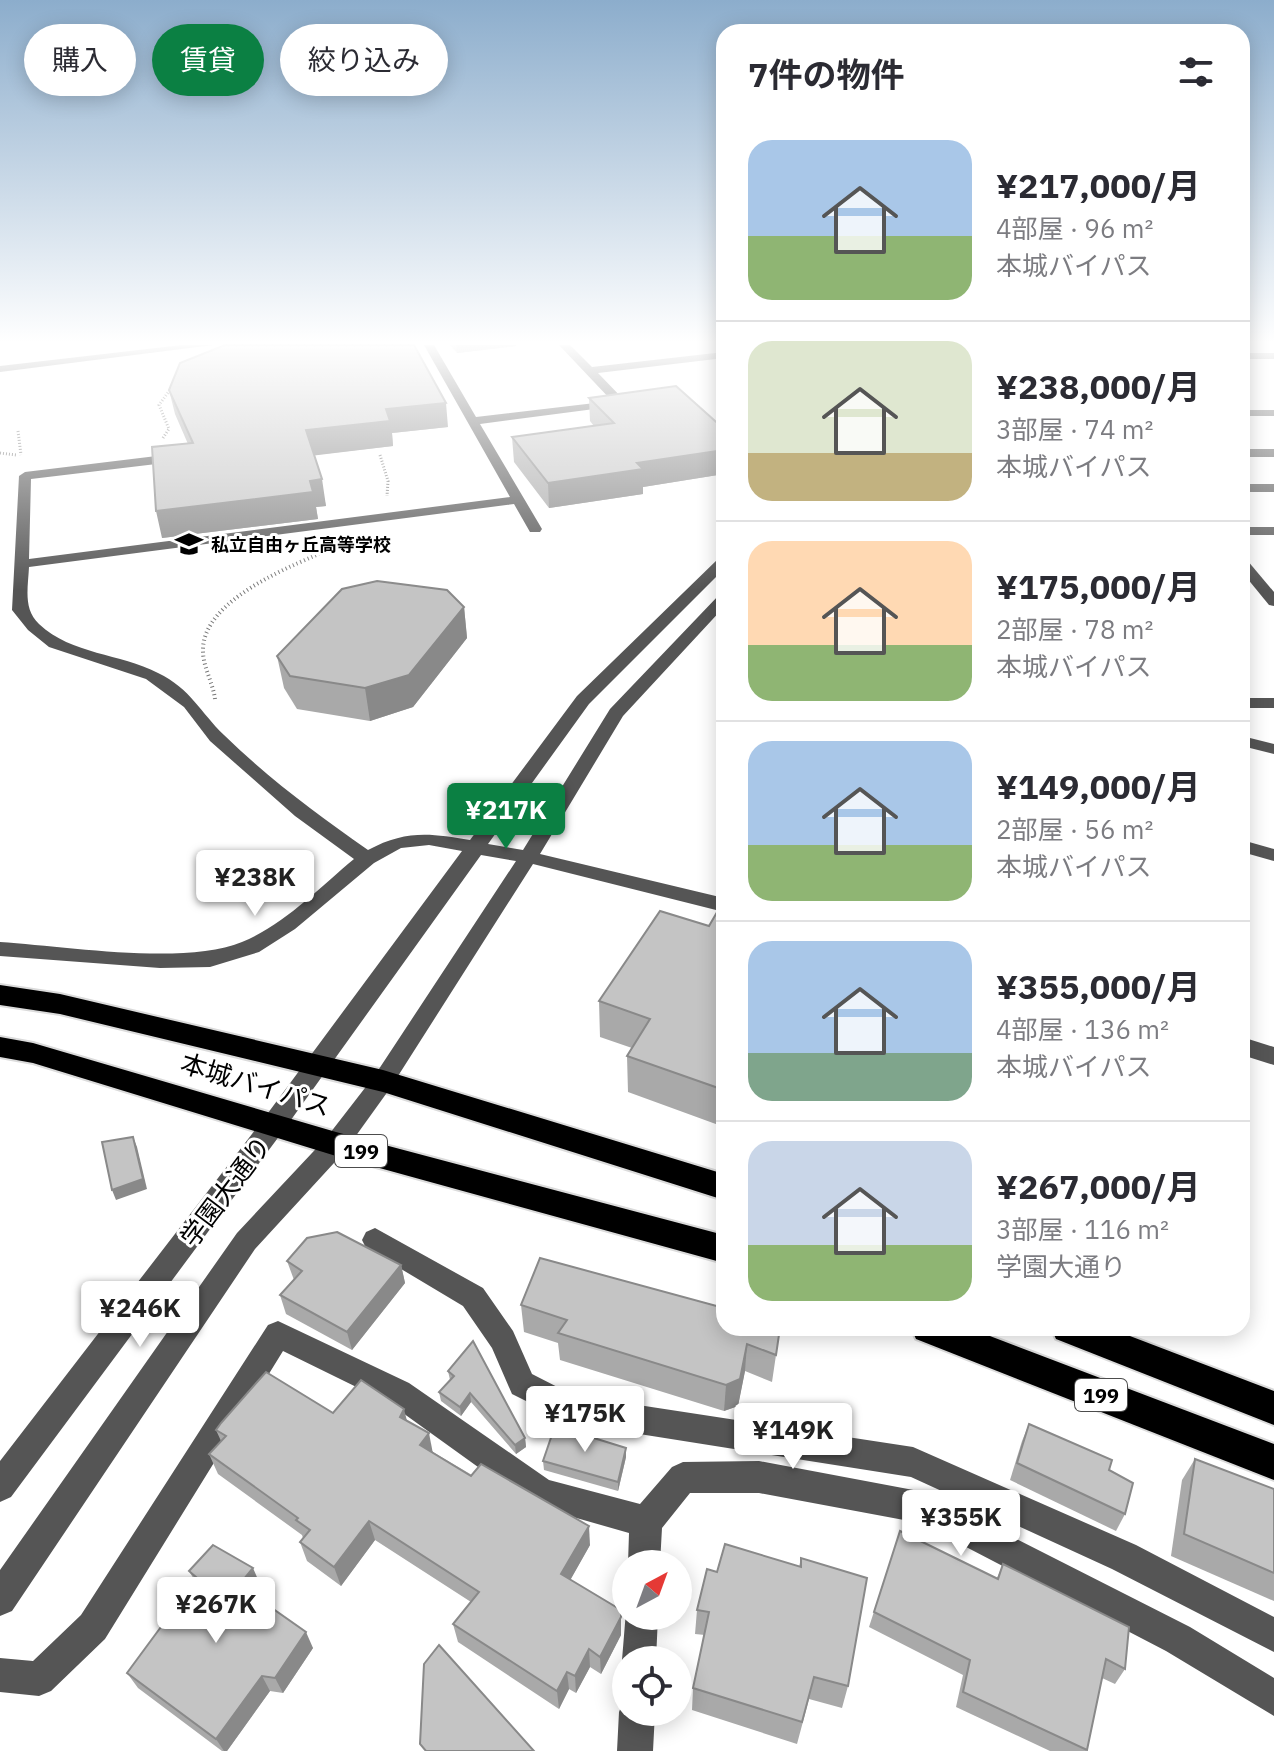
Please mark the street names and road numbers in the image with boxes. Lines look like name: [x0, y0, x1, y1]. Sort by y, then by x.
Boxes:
street label: 本城バイパス: [177, 1045, 335, 1123]
street label: 学園大通り: [172, 1129, 278, 1253]
road number: 199: [335, 1135, 387, 1167]
road number: 199: [1075, 1379, 1127, 1411]

